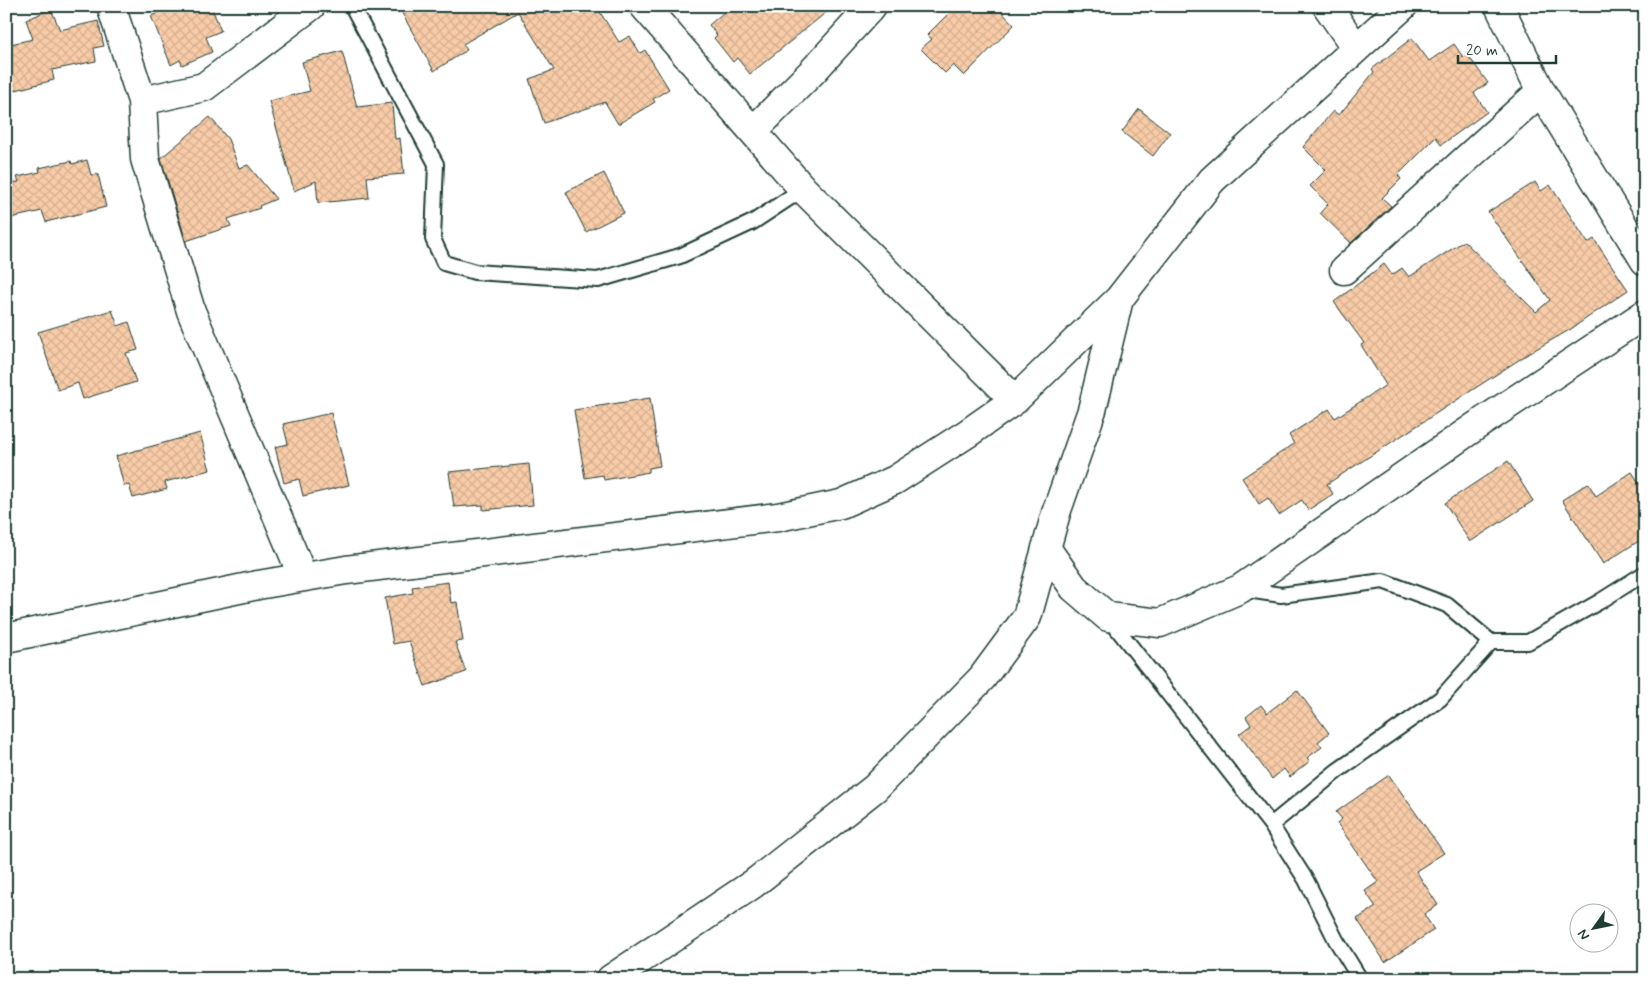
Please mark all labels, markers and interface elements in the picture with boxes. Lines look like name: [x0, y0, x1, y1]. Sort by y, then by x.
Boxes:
scale bar: [1458, 32, 1556, 64]
text: 20 m: [1466, 41, 1498, 61]
north arrow: [1568, 902, 1618, 952]
text: N: [1574, 926, 1594, 943]

